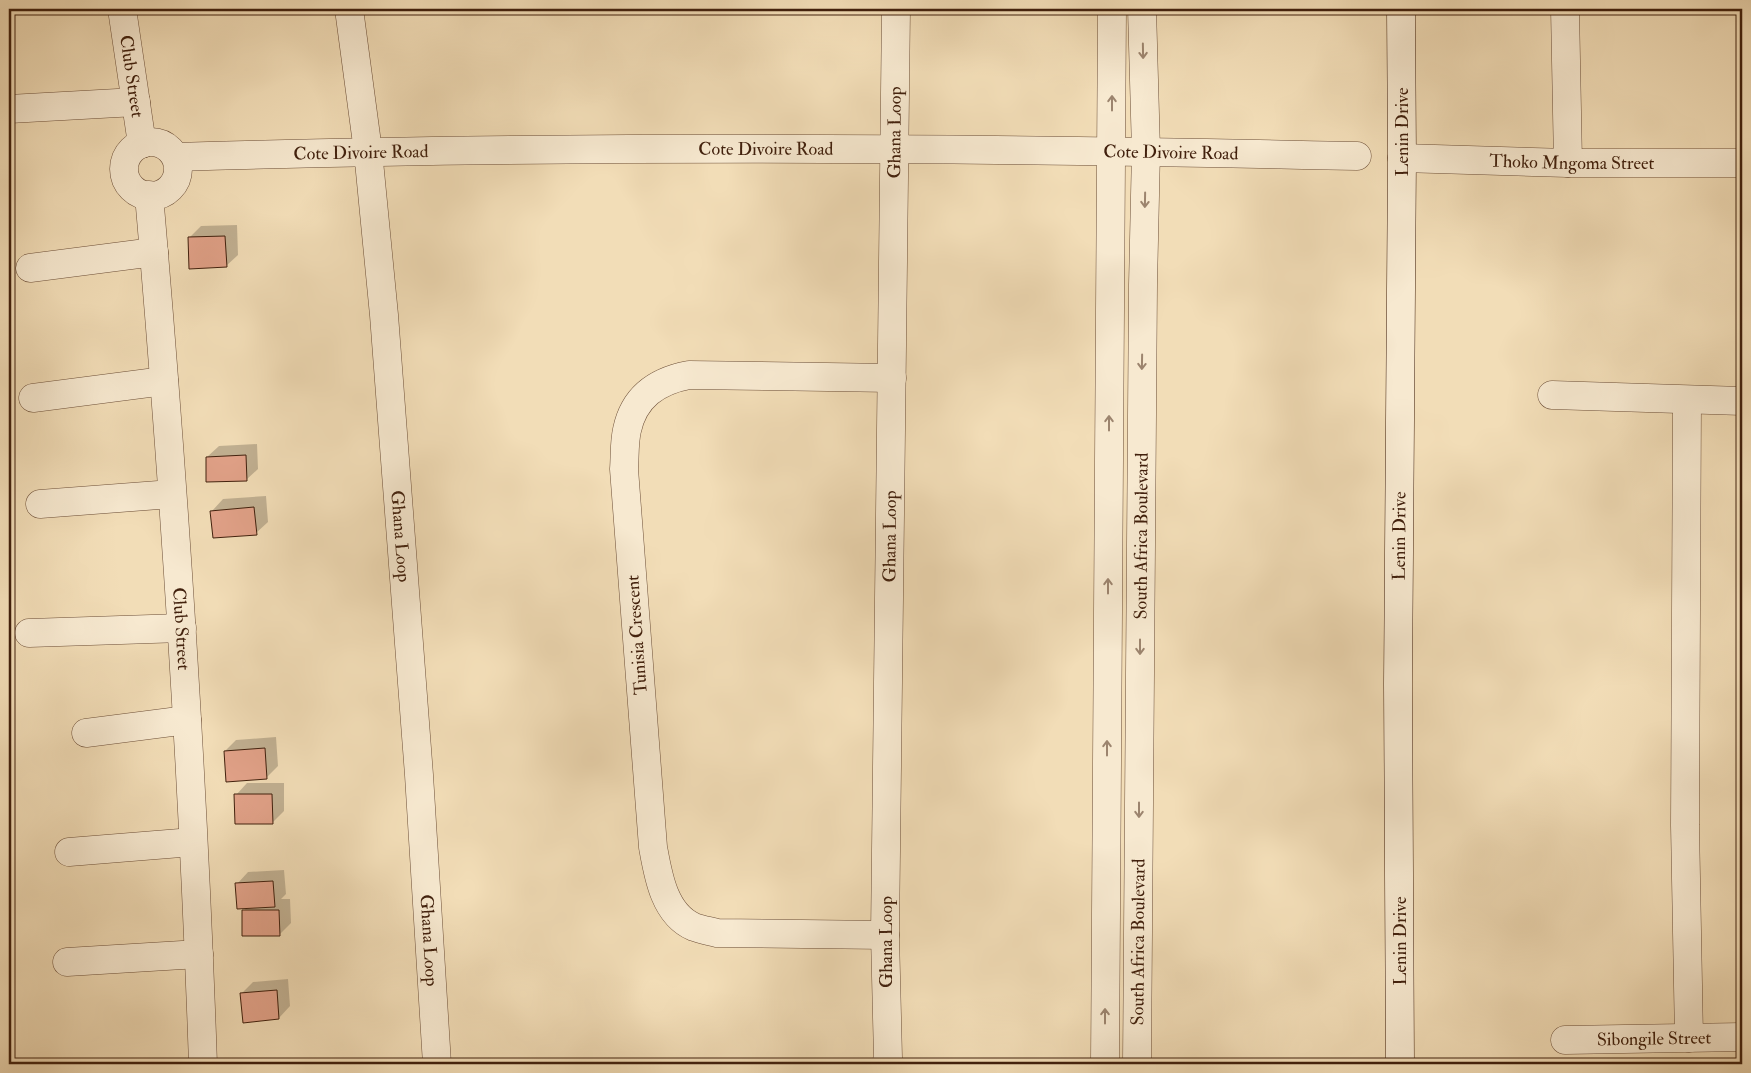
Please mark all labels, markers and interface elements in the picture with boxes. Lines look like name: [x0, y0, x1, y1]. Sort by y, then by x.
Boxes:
street label: Club Street: [115, 33, 149, 119]
one-way arrow: [1138, 42, 1148, 59]
street label: Ghana Loop: [882, 86, 907, 179]
street label: Lenin Drive: [1391, 87, 1414, 176]
one-way arrow: [1107, 95, 1117, 112]
street label: Cote Divoire Road: [698, 137, 834, 160]
street label: Cote Divoire Road: [293, 140, 429, 165]
street label: Cote Divoire Road: [1103, 140, 1239, 165]
street label: Thoko Mngoma Street: [1489, 149, 1655, 175]
one-way arrow: [1140, 192, 1150, 208]
one-way arrow: [1137, 354, 1147, 370]
one-way arrow: [1104, 415, 1114, 432]
street label: South Africa Boulevard: [1129, 452, 1153, 619]
street label: Ghana Loop: [386, 490, 416, 583]
street label: Ghana Loop: [878, 490, 902, 583]
street label: Lenin Drive: [1387, 491, 1411, 581]
street label: Tunisia Crescent: [621, 574, 653, 696]
one-way arrow: [1103, 578, 1113, 594]
street label: Club Street: [167, 587, 196, 671]
one-way arrow: [1135, 639, 1145, 655]
one-way arrow: [1102, 740, 1112, 756]
one-way arrow: [1134, 802, 1144, 818]
street label: South Africa Boulevard: [1126, 858, 1150, 1025]
street label: Ghana Loop: [415, 894, 444, 987]
street label: Ghana Loop: [875, 896, 898, 988]
street label: Lenin Drive: [1389, 896, 1412, 985]
one-way arrow: [1100, 1008, 1110, 1024]
street label: Sibongile Street: [1597, 1026, 1712, 1051]

